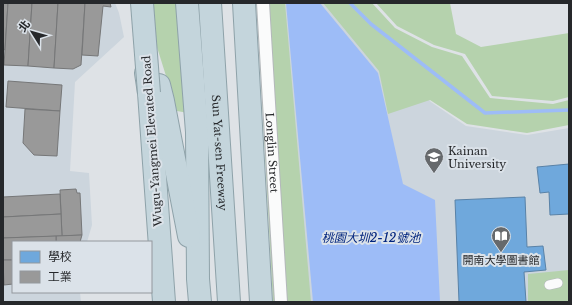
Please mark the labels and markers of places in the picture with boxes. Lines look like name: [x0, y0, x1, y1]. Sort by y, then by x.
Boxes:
place label: Kainan University: [448, 144, 506, 171]
school or university icon: Kainan University: [423, 146, 445, 174]
library icon: 開南大學圖書館: [490, 225, 512, 253]
place label: 開南大學圖書館: [463, 253, 540, 267]

